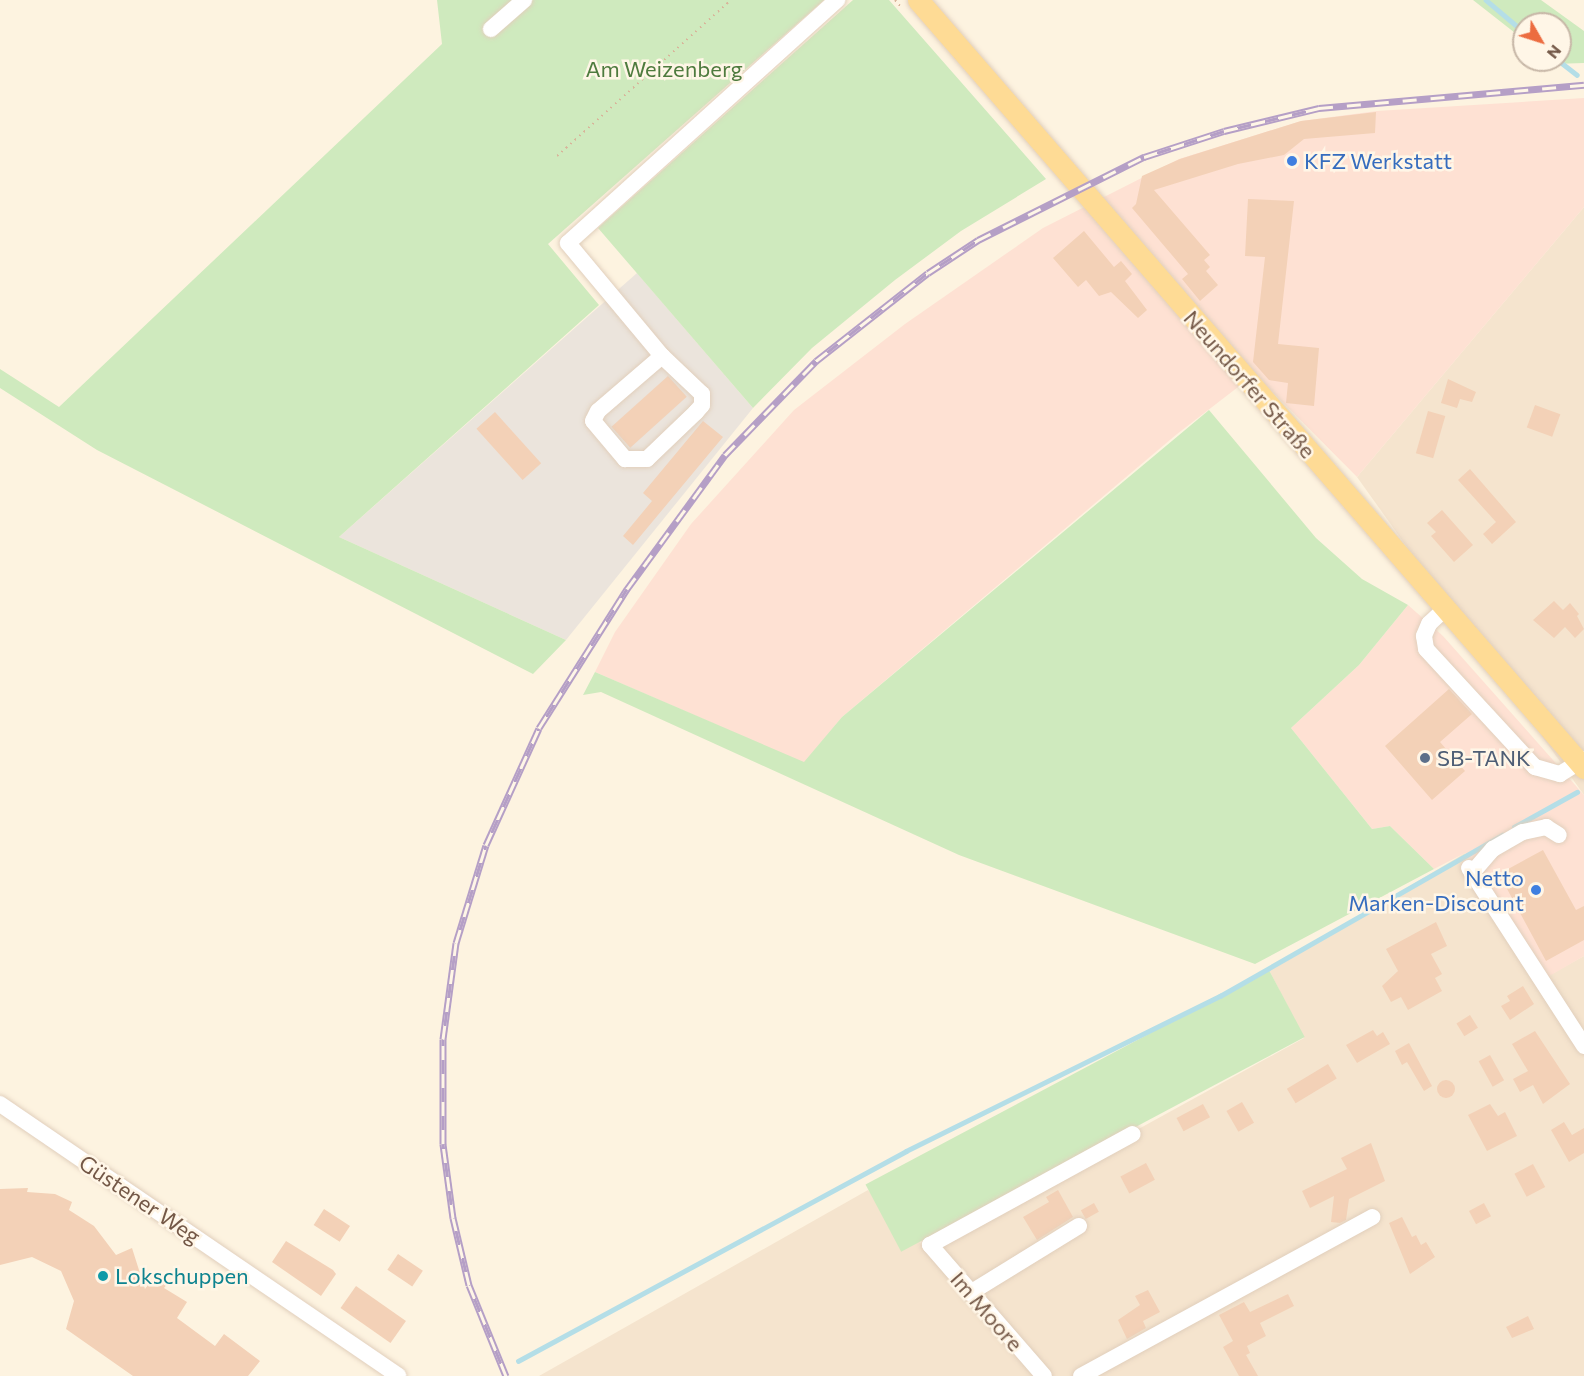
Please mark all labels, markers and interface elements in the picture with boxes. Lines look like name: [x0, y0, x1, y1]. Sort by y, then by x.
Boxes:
north arrow: [1512, 12, 1572, 72]
text: N: [1544, 42, 1566, 63]
park label: Am Weizenberg: [585, 56, 743, 82]
place label: KFZ Werkstatt: [1304, 148, 1452, 174]
marker: KFZ Werkstatt: [1285, 154, 1299, 168]
street label: Neundorfer Straße: [1179, 305, 1321, 463]
place label: SB-TANK: [1437, 745, 1531, 771]
marker: SB-TANK: [1418, 751, 1432, 765]
place label: Netto Marken-Discount: [1348, 864, 1524, 915]
marker: Netto Marken-Discount: [1529, 883, 1543, 897]
street label: Güstener Weg: [74, 1149, 206, 1249]
place label: Lokschuppen: [115, 1263, 249, 1289]
street label: Im Moore: [945, 1266, 1029, 1356]
marker: Lokschuppen: [96, 1269, 110, 1283]

